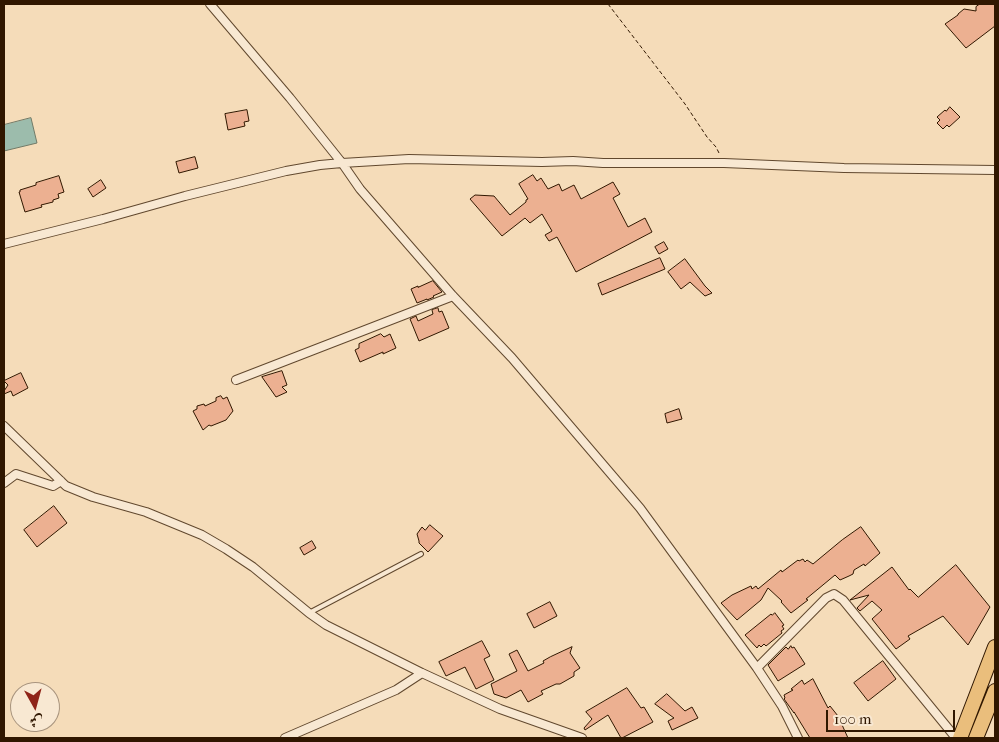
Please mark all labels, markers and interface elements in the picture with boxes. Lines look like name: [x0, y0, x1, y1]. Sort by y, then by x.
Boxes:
north arrow: [10, 682, 60, 732]
scale bar: [829, 700, 958, 732]
text: 100 m: [834, 710, 872, 728]
text: ش: [29, 712, 45, 731]

